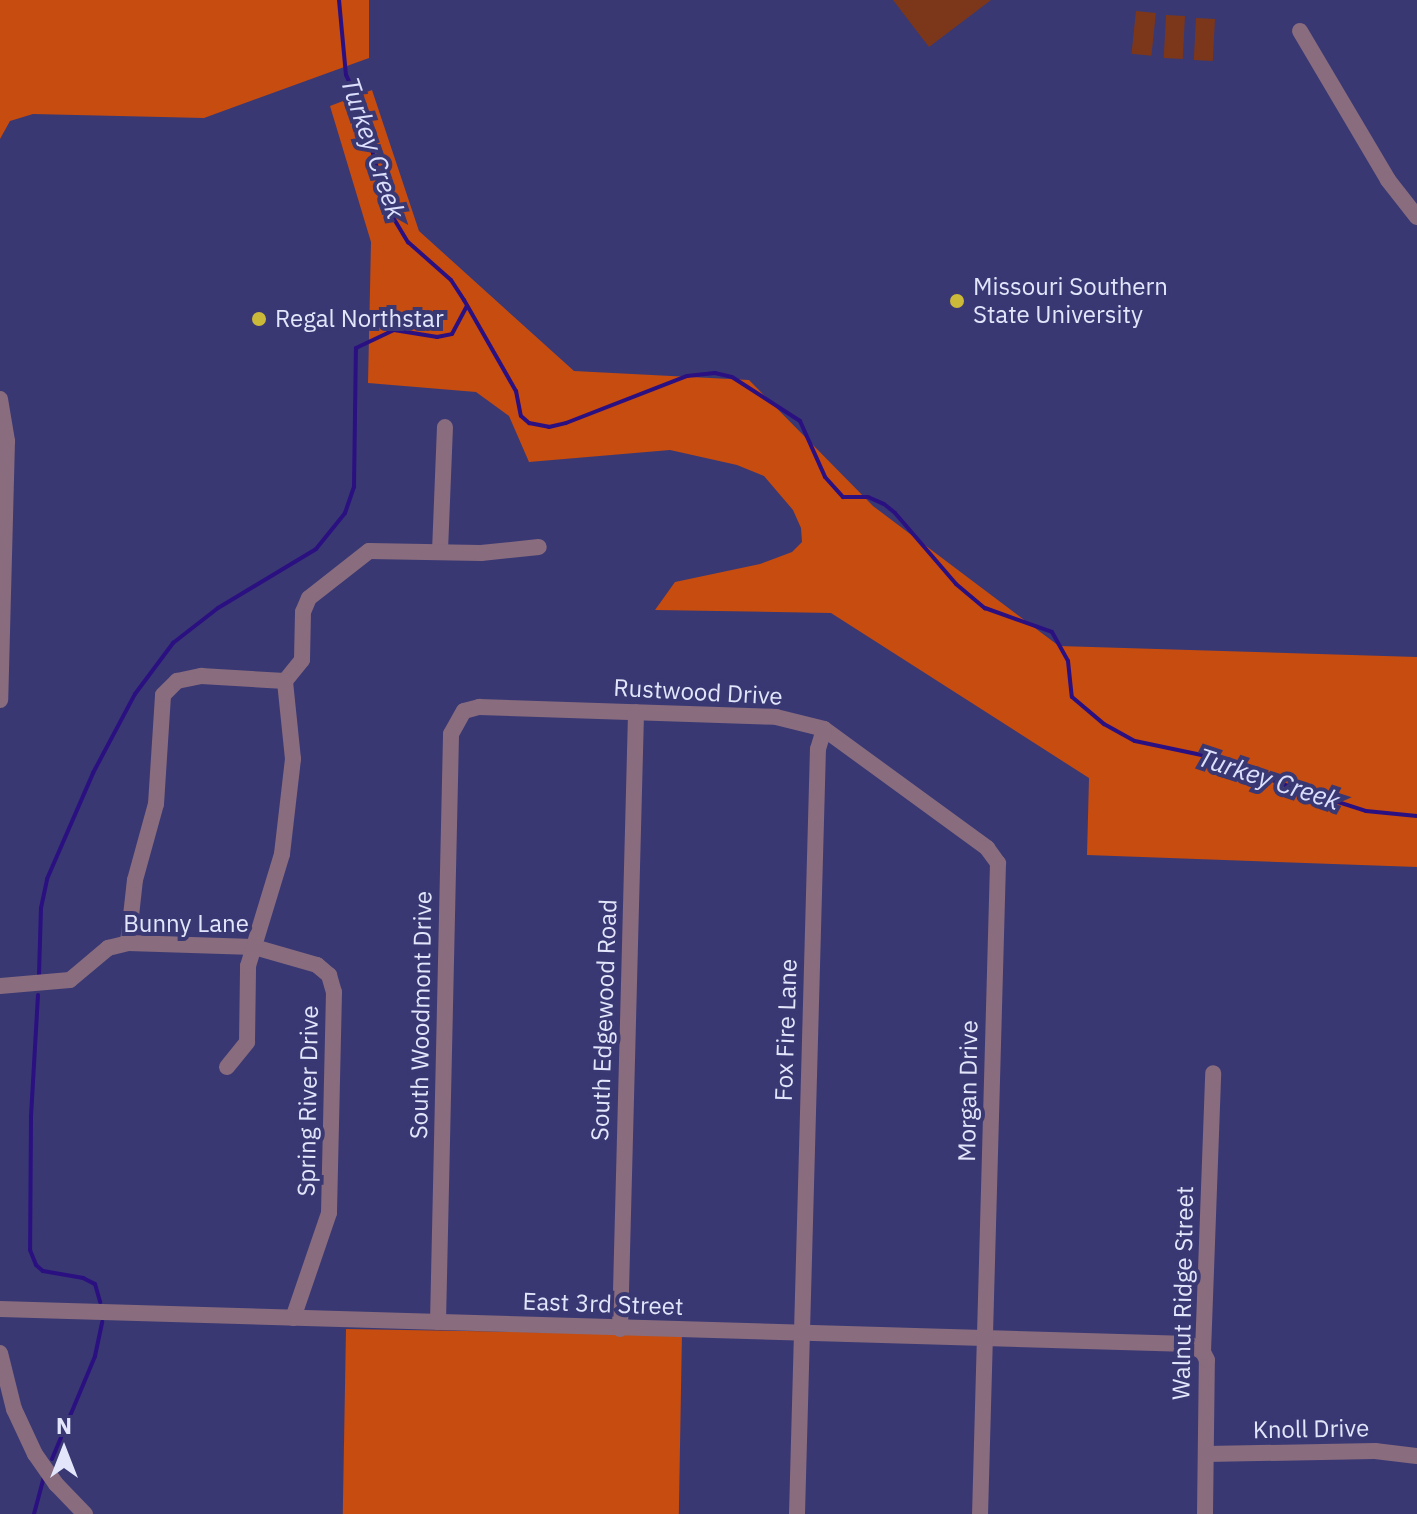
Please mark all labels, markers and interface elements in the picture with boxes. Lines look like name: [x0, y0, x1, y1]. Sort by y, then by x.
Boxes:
water label: Turkey Creek: [334, 73, 412, 223]
place label: Missouri Southern State University: [973, 273, 1168, 329]
marker: Missouri Southern State University: [948, 292, 966, 310]
place label: Regal Northstar: [275, 305, 444, 333]
marker: Regal Northstar: [250, 310, 268, 328]
street label: Rustwood Drive: [613, 673, 783, 711]
water label: Turkey Creek: [1194, 741, 1344, 817]
street label: South Woodmont Drive: [404, 891, 438, 1139]
street label: South Edgewood Road: [585, 899, 623, 1141]
street label: Bunny Lane: [123, 910, 249, 938]
street label: Fox Fire Lane: [769, 958, 803, 1102]
street label: Spring River Drive: [292, 1005, 324, 1197]
street label: Morgan Drive: [952, 1020, 984, 1162]
street label: Walnut Ridge Street: [1167, 1186, 1199, 1400]
street label: East 3rd Street: [522, 1287, 684, 1321]
north arrow: [24, 1410, 104, 1490]
text: N: [56, 1411, 72, 1440]
street label: Knoll Drive: [1253, 1414, 1369, 1444]

